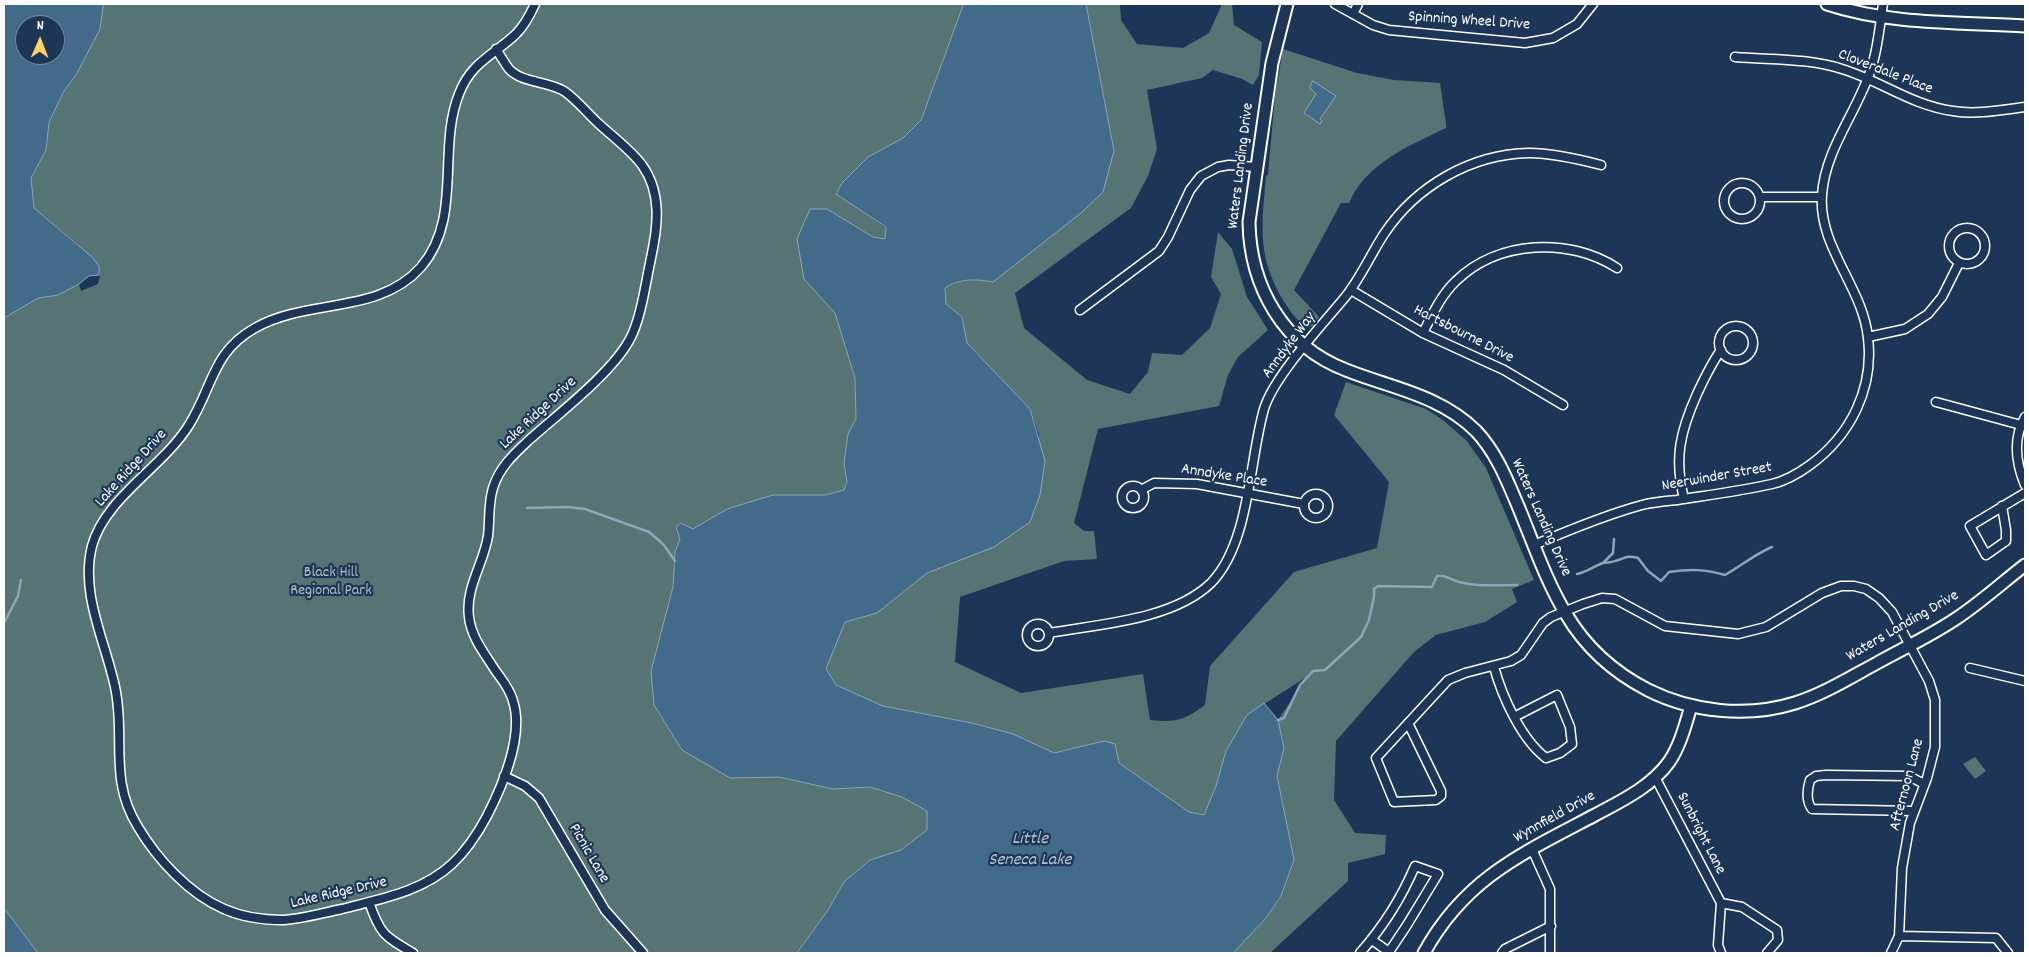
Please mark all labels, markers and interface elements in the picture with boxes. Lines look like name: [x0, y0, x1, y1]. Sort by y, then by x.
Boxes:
street label: Spinning Wheel Drive: [1407, 8, 1531, 36]
north arrow: [15, 15, 65, 65]
text: N: [37, 16, 44, 36]
street label: Cloverdale Place: [1835, 46, 1935, 100]
street label: Waters Landing Drive: [1225, 102, 1259, 230]
street label: Hartsbourne Drive: [1410, 301, 1516, 369]
street label: Anndyke Way: [1259, 309, 1321, 383]
street label: Lake Ridge Drive: [497, 374, 581, 454]
street label: Lake Ridge Drive: [92, 426, 172, 512]
street label: Waters Landing Drive: [1505, 456, 1575, 580]
street label: Neerwinder Street: [1660, 459, 1774, 497]
street label: Anndyke Place: [1180, 461, 1268, 493]
park label: Black Hill Regional Park: [290, 564, 372, 602]
street label: Waters Landing Drive: [1843, 587, 1963, 667]
street label: Afternoon Lane: [1887, 737, 1929, 833]
street label: Wynnfield Drive: [1511, 788, 1599, 848]
street label: Sunbright Lane: [1671, 790, 1729, 878]
street label: Picnic Lane: [563, 821, 613, 887]
water label: Little Seneca Lake: [989, 830, 1071, 872]
street label: Lake Ridge Drive: [289, 874, 389, 914]

